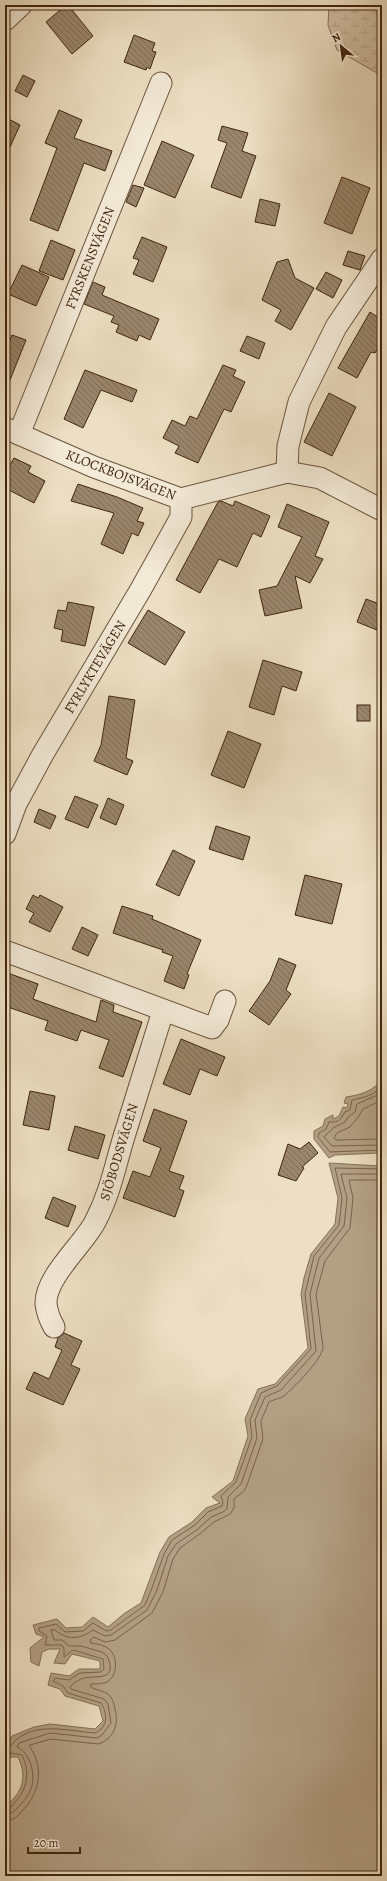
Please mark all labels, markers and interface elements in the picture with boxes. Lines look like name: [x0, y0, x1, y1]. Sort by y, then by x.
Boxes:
north arrow: [321, 26, 361, 66]
text: N: [329, 29, 344, 46]
street label: FYRSKENSVÄGEN: [61, 204, 119, 312]
street label: KLOCKBOJSVÄGEN: [63, 445, 179, 505]
street label: FYRLYKTEVÄGEN: [60, 617, 130, 717]
street label: SJÖBODSVÄGEN: [95, 1101, 143, 1203]
scale bar: [28, 1829, 80, 1855]
text: 20 m: [34, 1835, 58, 1851]

